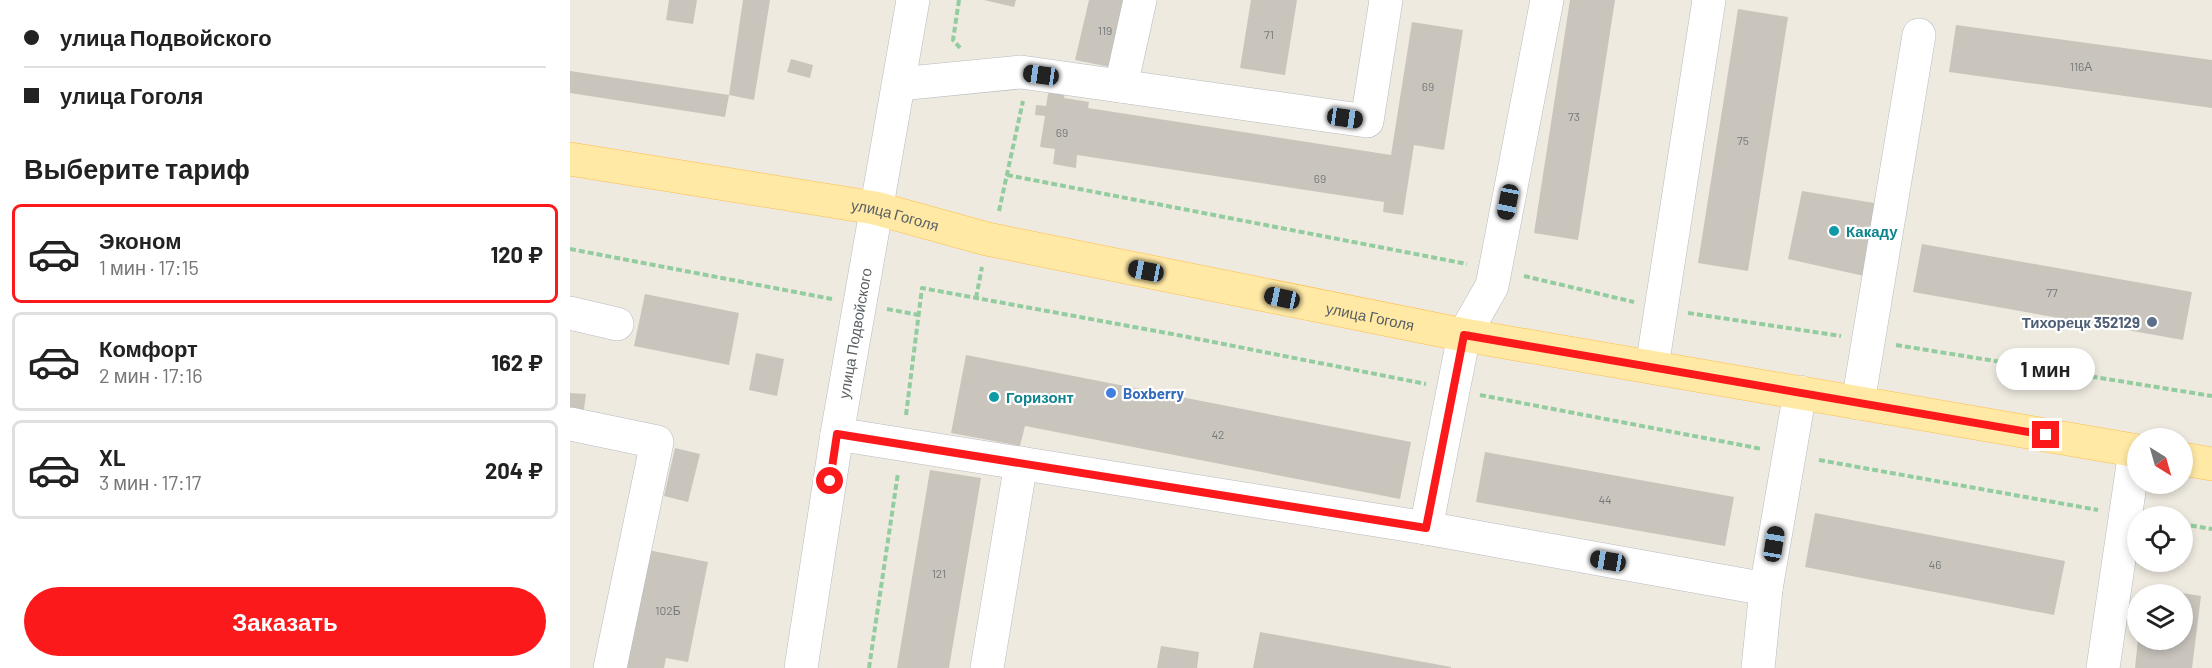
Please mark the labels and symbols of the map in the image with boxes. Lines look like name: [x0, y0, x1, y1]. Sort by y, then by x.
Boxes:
house number: 119: [1098, 23, 1112, 37]
house number: 71: [1264, 27, 1274, 41]
house number: 116А: [2070, 59, 2092, 73]
car: [1022, 64, 1060, 86]
house number: 69: [1422, 79, 1434, 93]
car: [1326, 107, 1364, 129]
house number: 73: [1568, 109, 1580, 123]
house number: 69: [1056, 125, 1068, 139]
house number: 75: [1737, 133, 1749, 147]
house number: 69: [1314, 171, 1326, 185]
car: [1496, 183, 1520, 221]
street label: улица Гоголя: [850, 195, 941, 234]
place label: Какаду: [1846, 222, 1898, 240]
marker: Какаду: [1827, 224, 1841, 238]
car: [1127, 259, 1165, 283]
street label: улица Подвойского: [834, 266, 875, 400]
car: [1263, 285, 1301, 311]
house number: 77: [2046, 285, 2058, 299]
street label: улица Гоголя: [1324, 298, 1416, 334]
place label: Тихорецк 352129: [2022, 313, 2140, 331]
marker: Тихорецк 352129: [2145, 315, 2159, 329]
callout: 1 мин: [1996, 348, 2096, 390]
place label: Boxberry: [1123, 384, 1185, 402]
marker: Boxberry: [1104, 386, 1118, 400]
place label: Горизонт: [1006, 388, 1074, 406]
marker: Горизонт: [987, 390, 1001, 404]
route end: [2032, 421, 2059, 448]
house number: 42: [1211, 427, 1225, 441]
north arrow: [2127, 428, 2193, 494]
route start: [816, 467, 843, 494]
house number: 44: [1598, 492, 1612, 506]
car: [1762, 525, 1786, 563]
car: [1589, 549, 1627, 573]
house number: 46: [1929, 557, 1941, 571]
house number: 121: [932, 566, 946, 580]
house number: 102Б: [655, 603, 681, 617]

